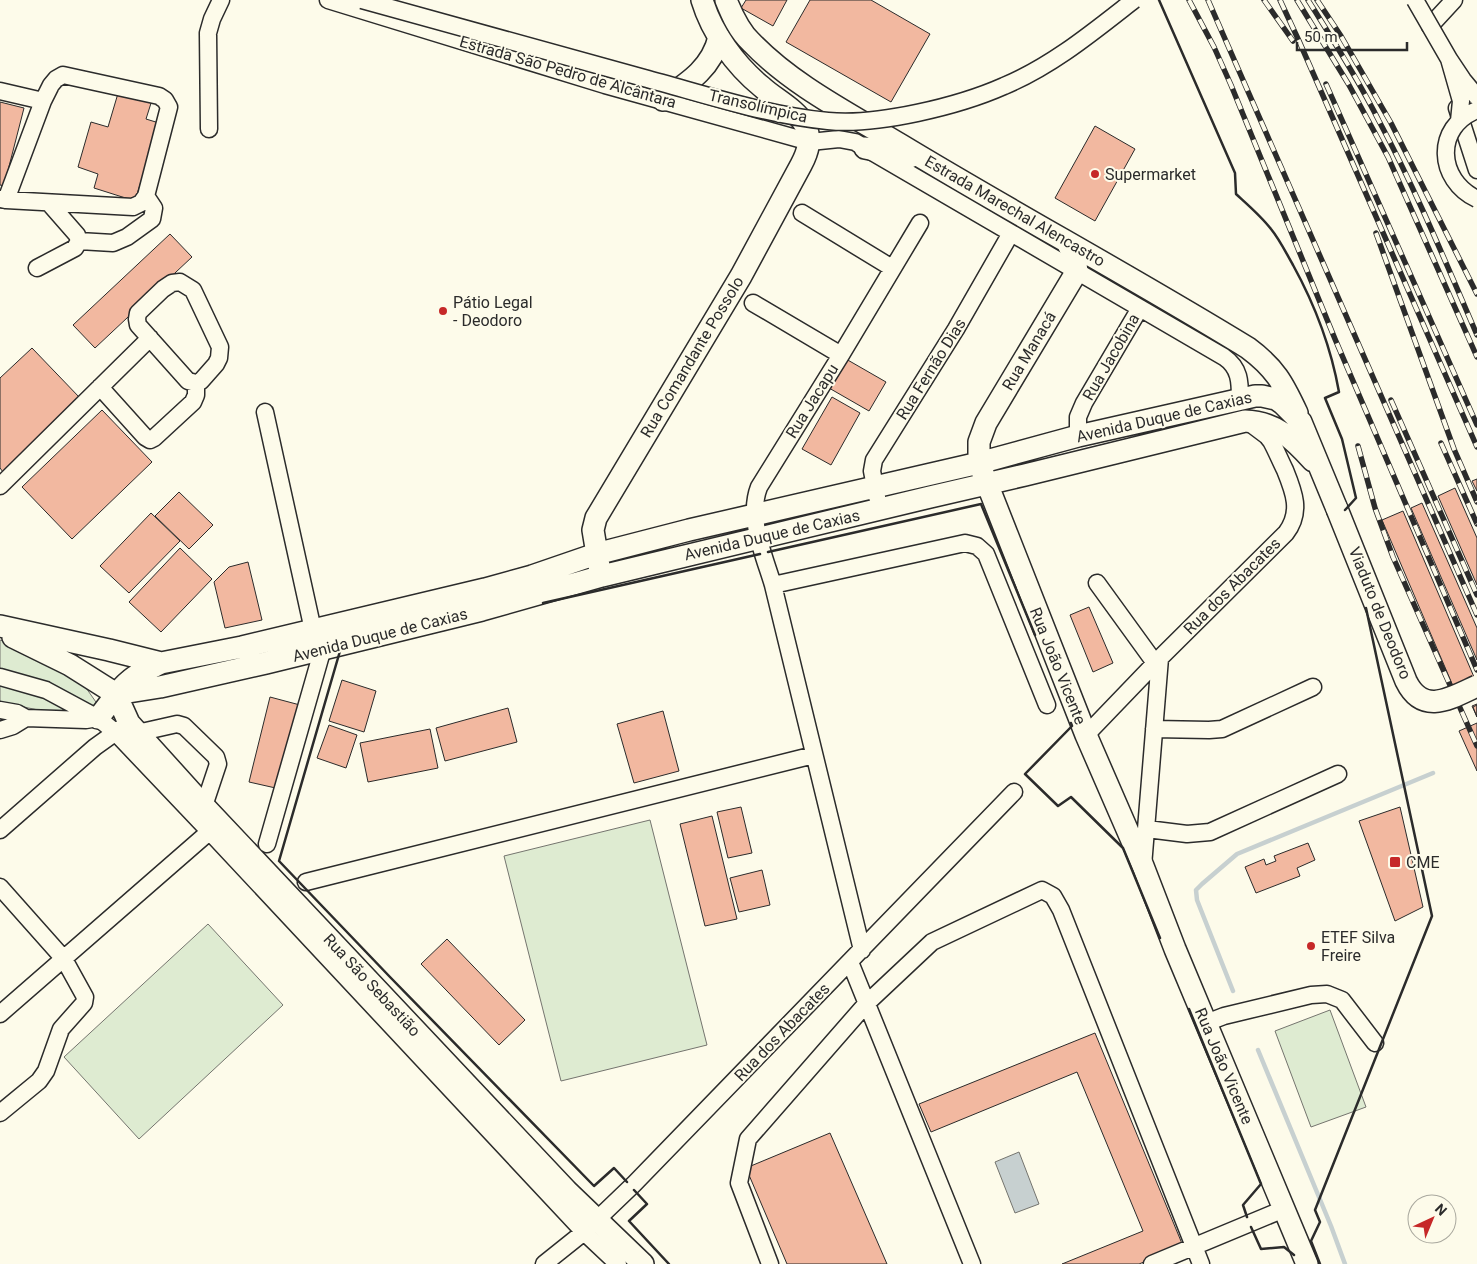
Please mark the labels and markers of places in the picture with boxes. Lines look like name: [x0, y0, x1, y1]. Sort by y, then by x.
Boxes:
place label: Supermarket: [1105, 165, 1196, 184]
marker: Supermarket: [1089, 168, 1101, 180]
place label: Pátio Legal - Deodoro: [453, 293, 533, 330]
marker: Pátio Legal - Deodoro: [437, 305, 449, 317]
place label: CME: [1406, 853, 1439, 872]
marker: CME: [1388, 855, 1402, 869]
place label: ETEF Silva Freire: [1321, 928, 1395, 965]
marker: ETEF Silva Freire: [1305, 940, 1317, 952]

